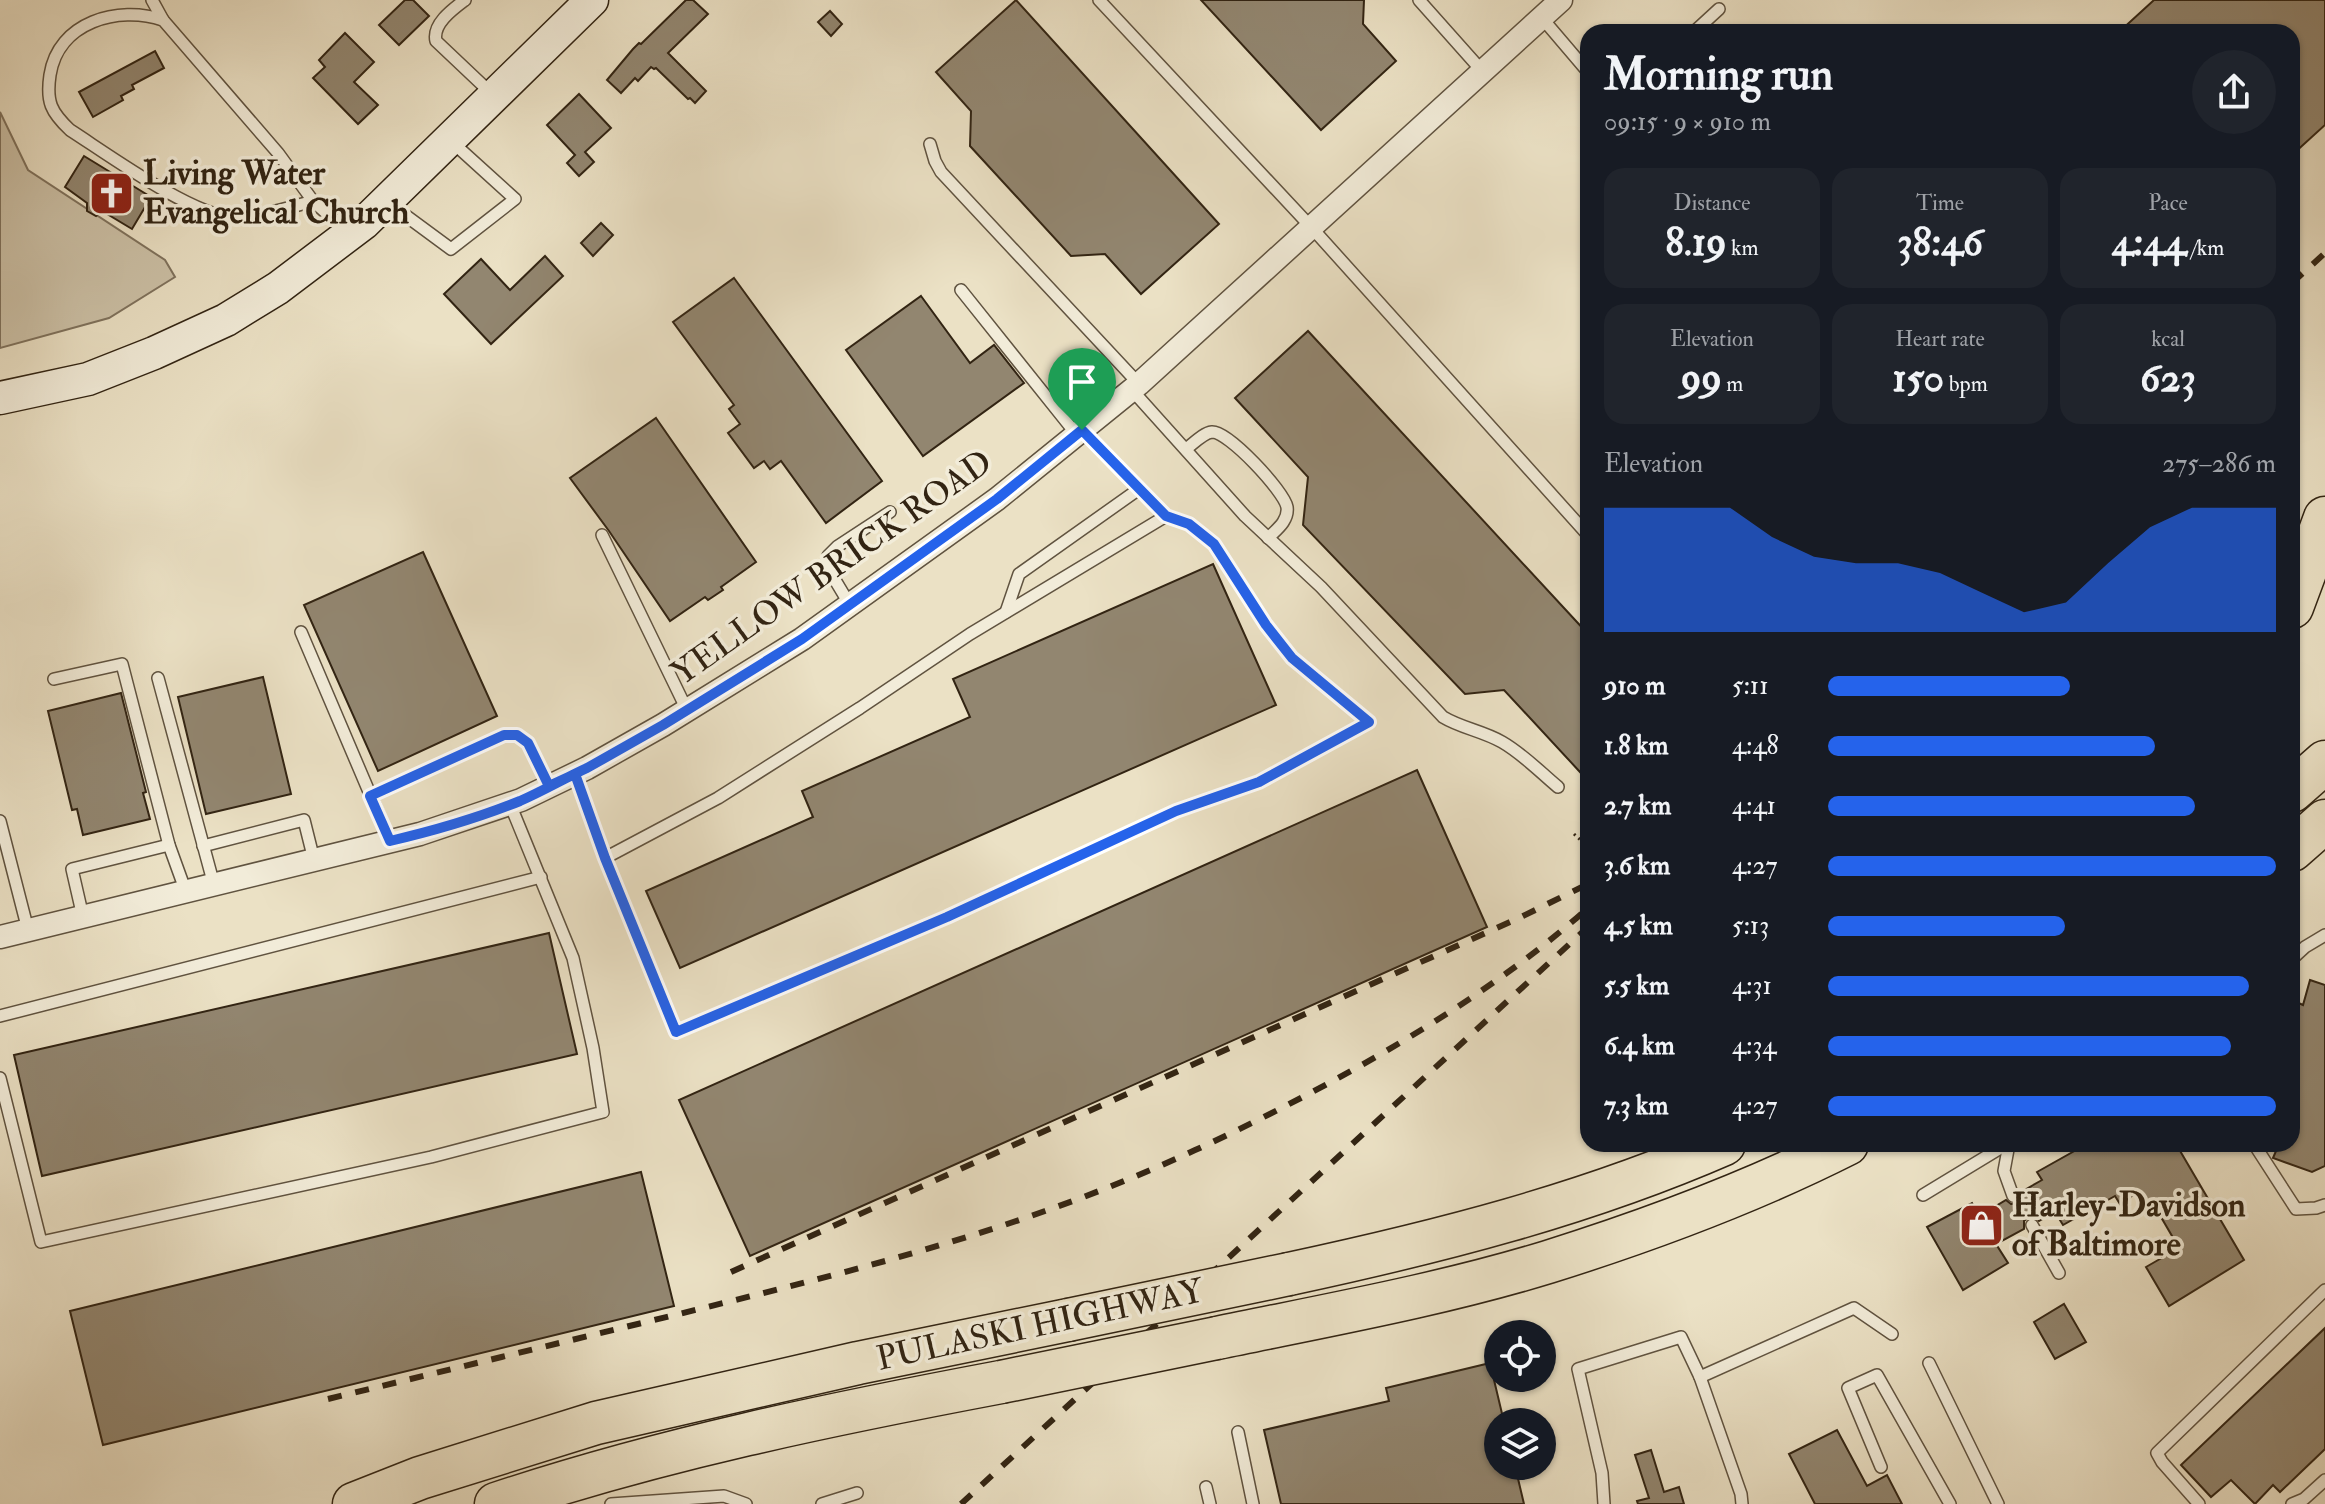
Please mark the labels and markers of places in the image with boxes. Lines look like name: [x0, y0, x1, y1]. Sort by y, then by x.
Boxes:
place label: Living Water Evangelical Church: [143, 152, 409, 234]
church icon: Living Water Evangelical Church: [88, 169, 136, 217]
pin: [1048, 348, 1116, 430]
place label: Harley-Davidson of Baltimore: [2012, 1184, 2246, 1266]
shop icon: Harley-Davidson of Baltimore: [1957, 1201, 2005, 1249]

